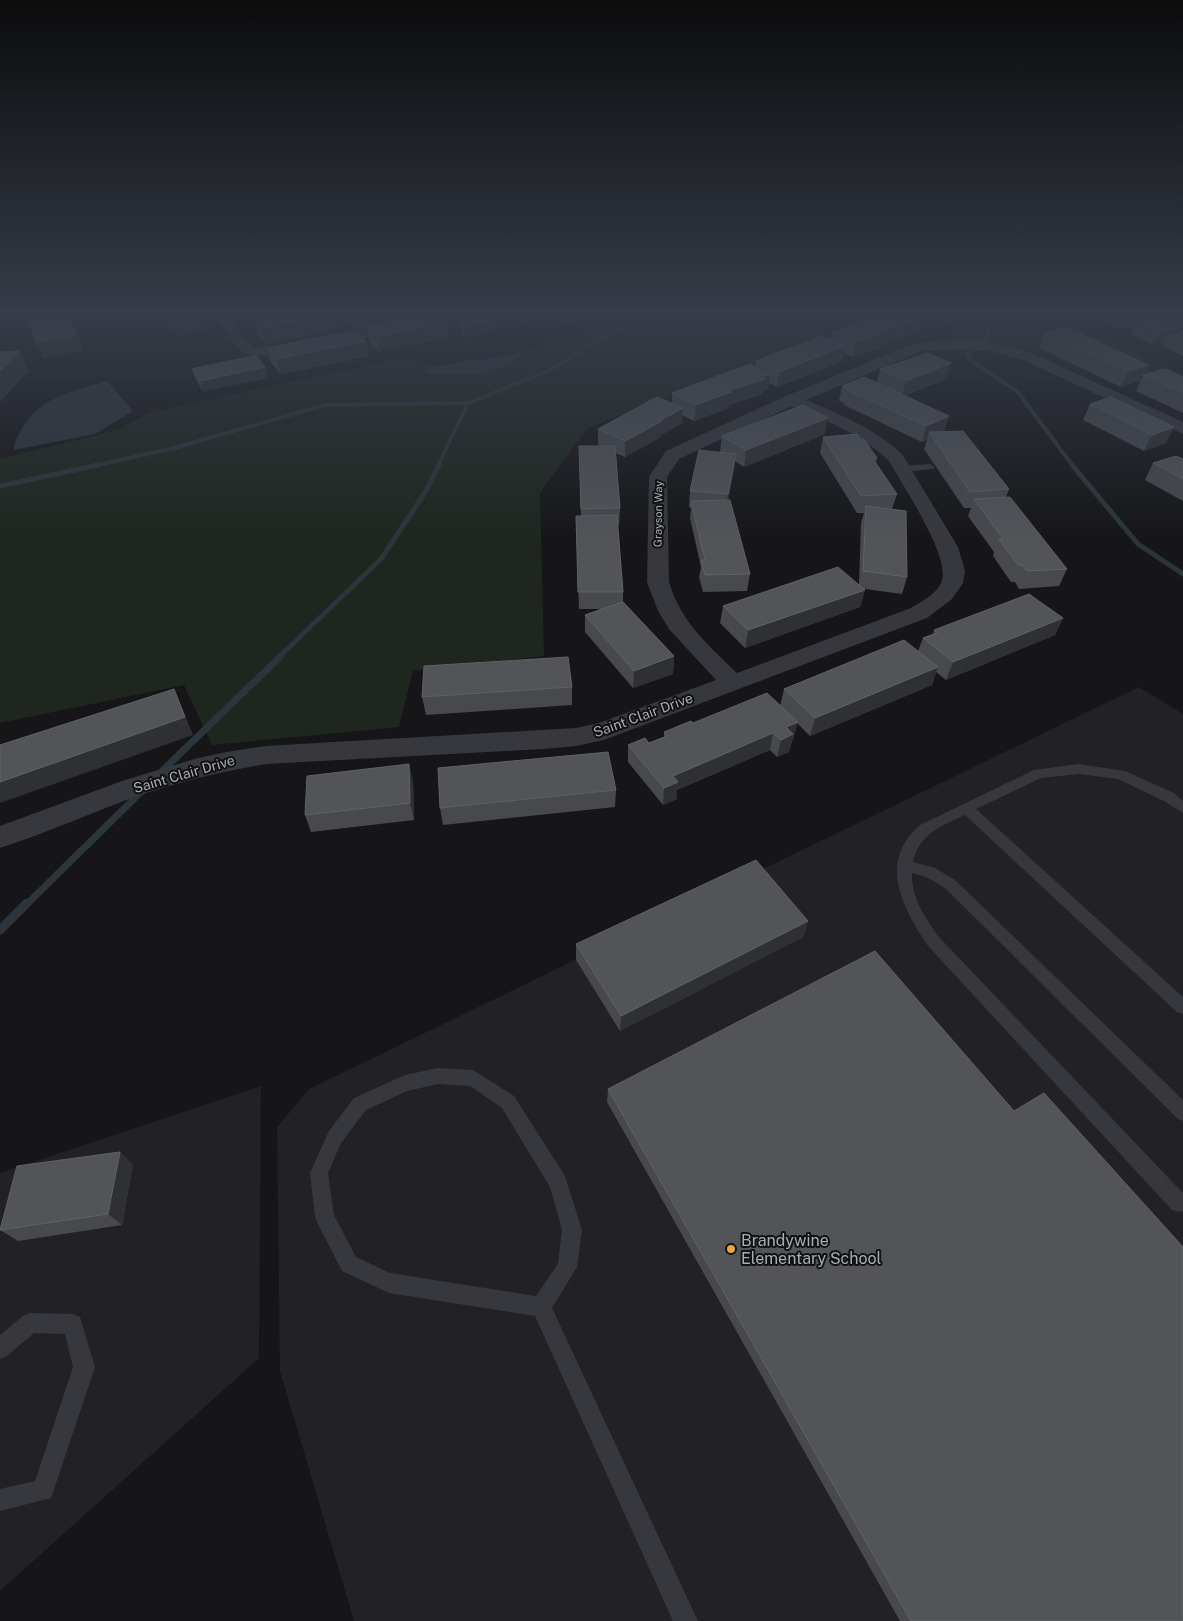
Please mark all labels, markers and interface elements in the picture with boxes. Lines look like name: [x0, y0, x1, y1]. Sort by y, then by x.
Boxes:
street label: Grayson Way: [651, 481, 665, 547]
street label: Saint Clair Drive: [591, 690, 695, 740]
street label: Saint Clair Drive: [131, 752, 237, 796]
place label: Brandywine Elementary School: [741, 1231, 882, 1268]
marker: Brandywine Elementary School: [725, 1243, 737, 1255]

